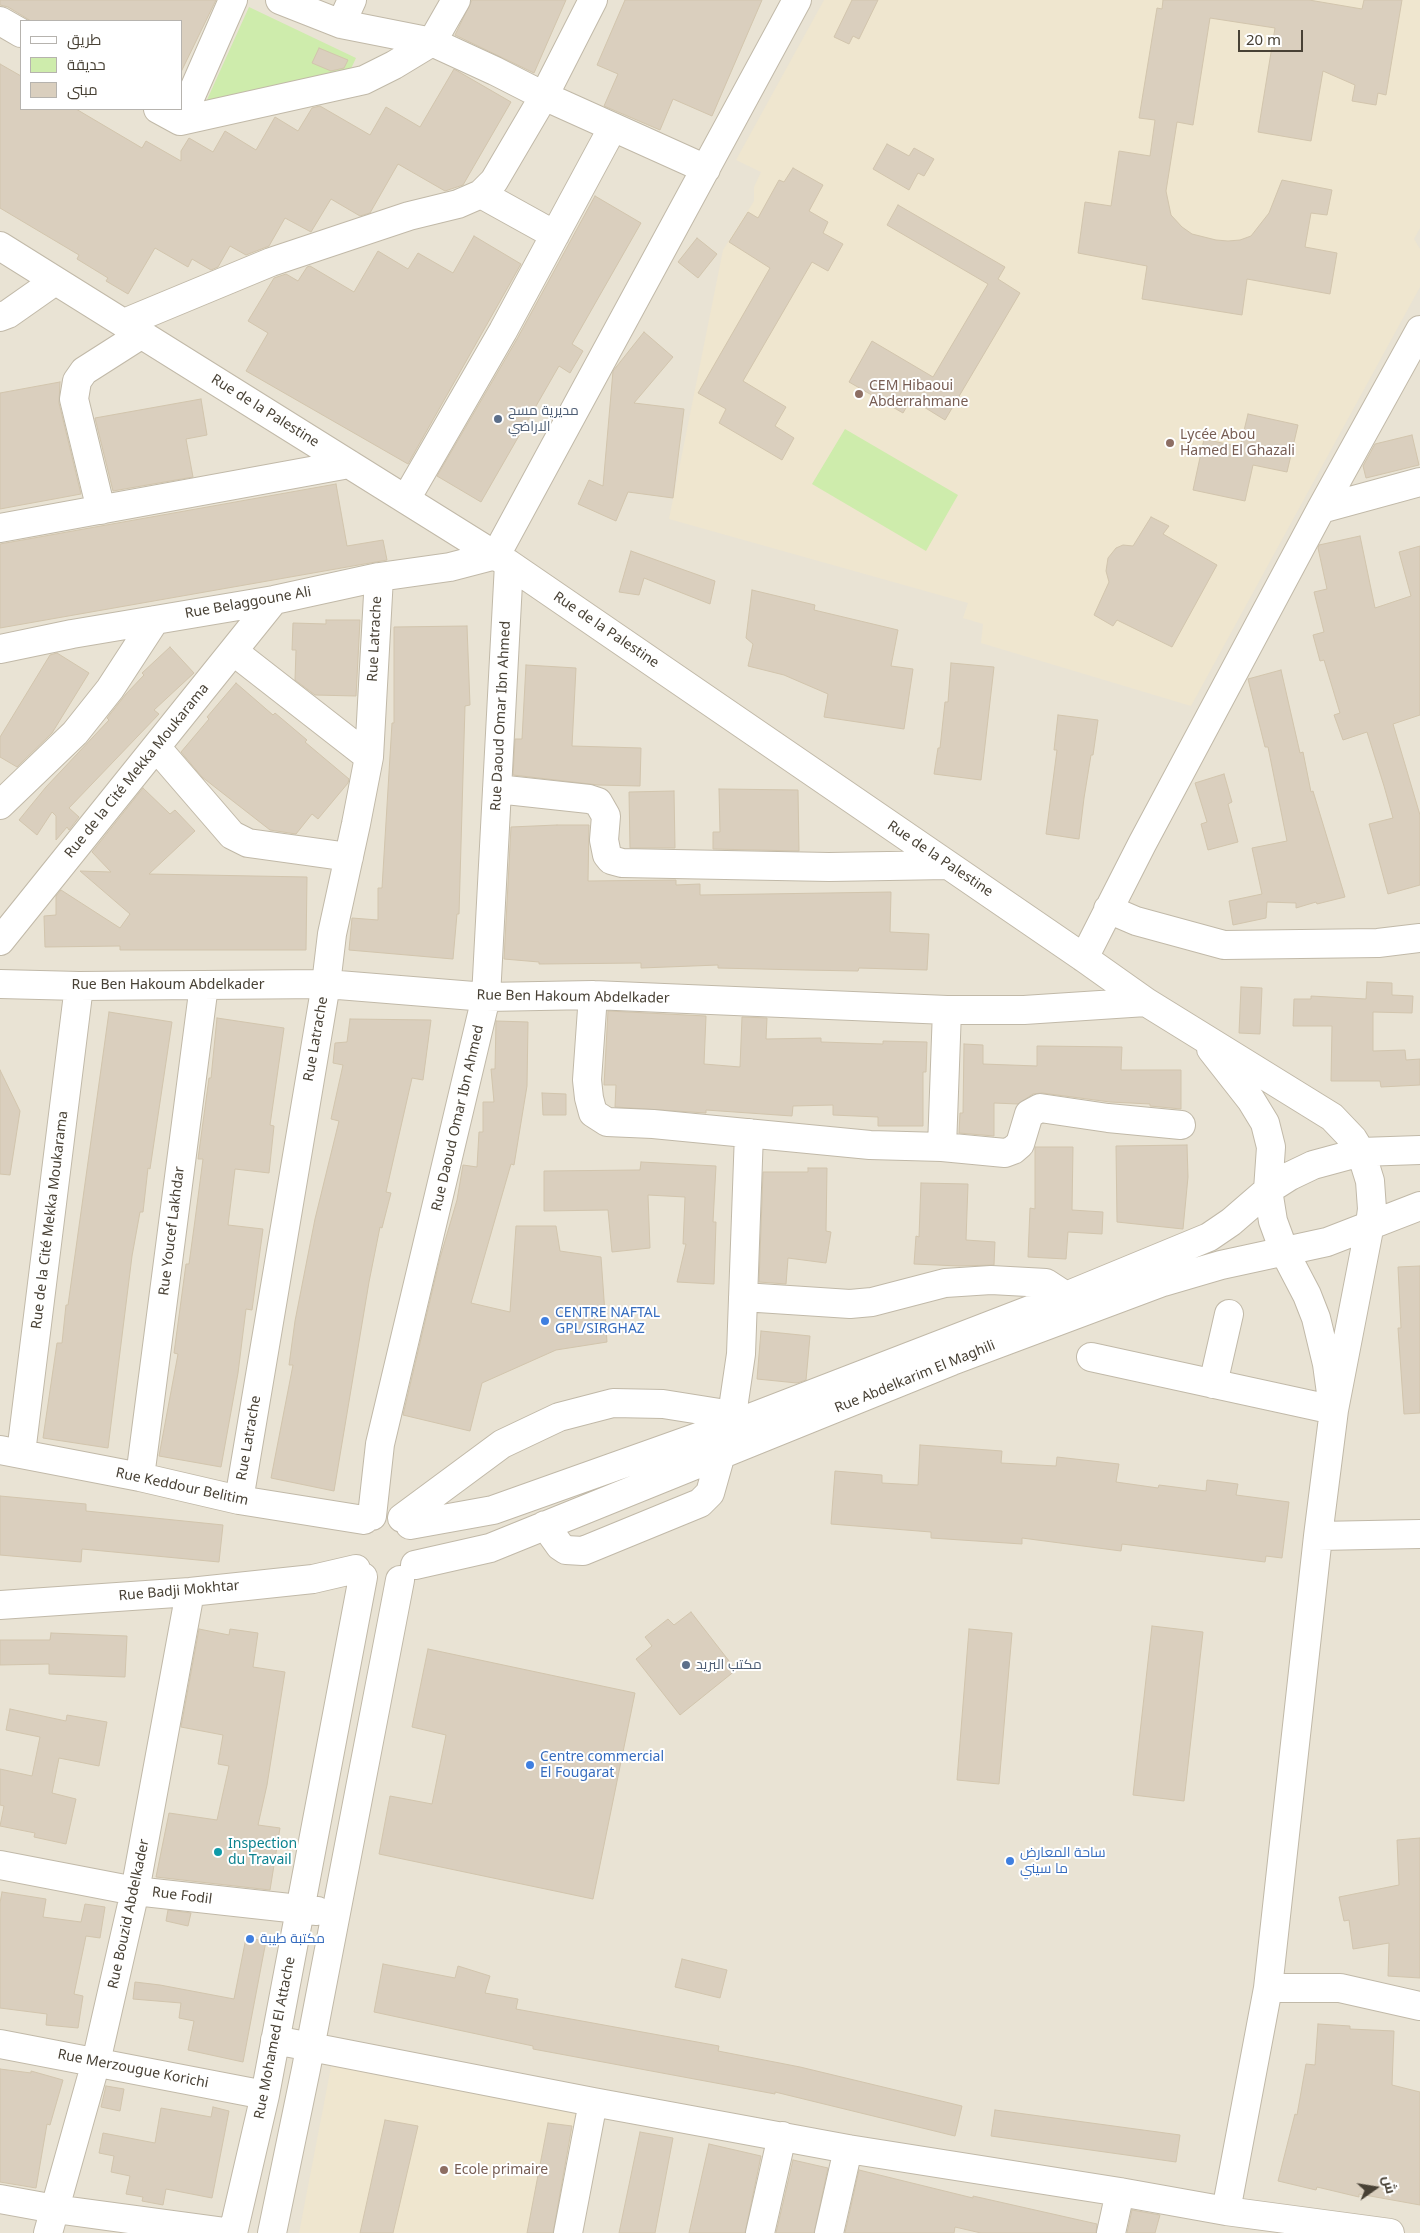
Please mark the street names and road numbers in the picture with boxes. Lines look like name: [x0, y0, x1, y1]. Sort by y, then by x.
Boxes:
street label: Rue de la Palestine: [208, 371, 322, 451]
street label: Rue Belaggoune Ali: [183, 584, 313, 622]
street label: Rue de la Palestine: [550, 588, 662, 672]
street label: Rue Latrache: [364, 596, 386, 682]
street label: Rue Daoud Omar Ibn Ahmed: [488, 620, 514, 812]
street label: Rue de la Cité Mekka Moukarama: [61, 680, 213, 862]
street label: Rue de la Palestine: [884, 817, 996, 901]
street label: Rue Ben Hakoum Abdelkader: [71, 977, 265, 993]
street label: Rue Ben Hakoum Abdelkader: [476, 987, 670, 1007]
street label: Rue Latrache: [300, 995, 332, 1083]
street label: Rue Daoud Omar Ibn Ahmed: [428, 1023, 488, 1213]
street label: Rue de la Cité Mekka Moukarama: [28, 1110, 72, 1330]
street label: Rue Youcef Lakhdar: [156, 1166, 188, 1296]
street label: Rue Abdelkarim El Maghili: [832, 1337, 998, 1417]
street label: Rue Latrache: [233, 1394, 265, 1482]
street label: Rue Keddour Belitim: [114, 1465, 250, 1509]
street label: Rue Badji Mokhtar: [118, 1577, 240, 1605]
street label: Rue Bouzid Abdelkader: [105, 1837, 153, 1991]
street label: Rue Fodil: [151, 1884, 213, 1908]
street label: Rue Mohamed El Attache: [251, 1955, 299, 2121]
street label: Rue Merzougue Korichi: [56, 2046, 210, 2092]

